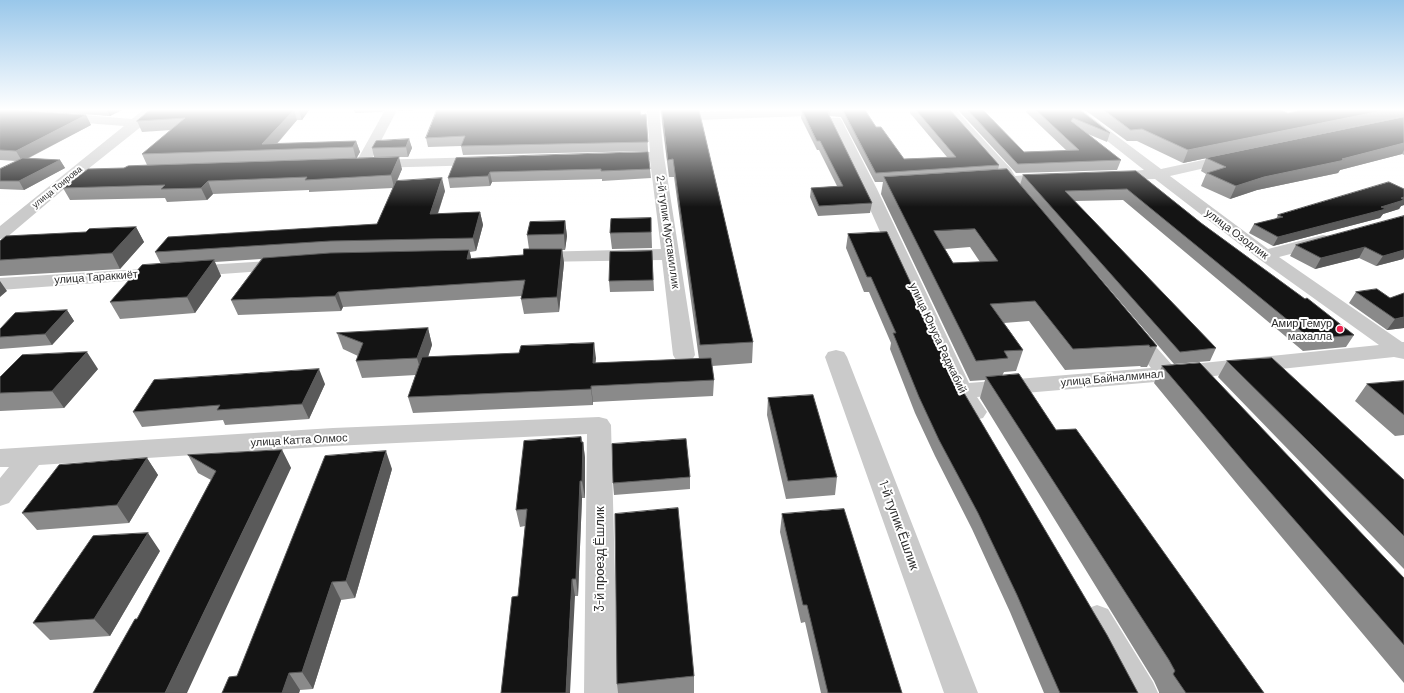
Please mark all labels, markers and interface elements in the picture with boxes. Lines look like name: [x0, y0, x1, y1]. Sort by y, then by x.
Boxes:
street label: улица Тоирова: [30, 164, 84, 210]
street label: 2-й тупик Мустакиллик: [654, 174, 682, 290]
street label: улица Озодлик: [1203, 206, 1271, 262]
street label: улица Тараккиёт: [54, 267, 138, 287]
street label: улица Юнуса Раджабий: [907, 281, 969, 395]
place label: Амир Темур махалла: [1271, 316, 1332, 342]
marker: Амир Темур махалла: [1335, 324, 1345, 334]
street label: улица Байналминал: [1060, 367, 1164, 389]
street label: улица Катта Олмос: [250, 431, 348, 449]
street label: 1-й тупик Ёшлик: [876, 478, 922, 572]
street label: 3-й проезд Ёшлик: [592, 506, 608, 612]

